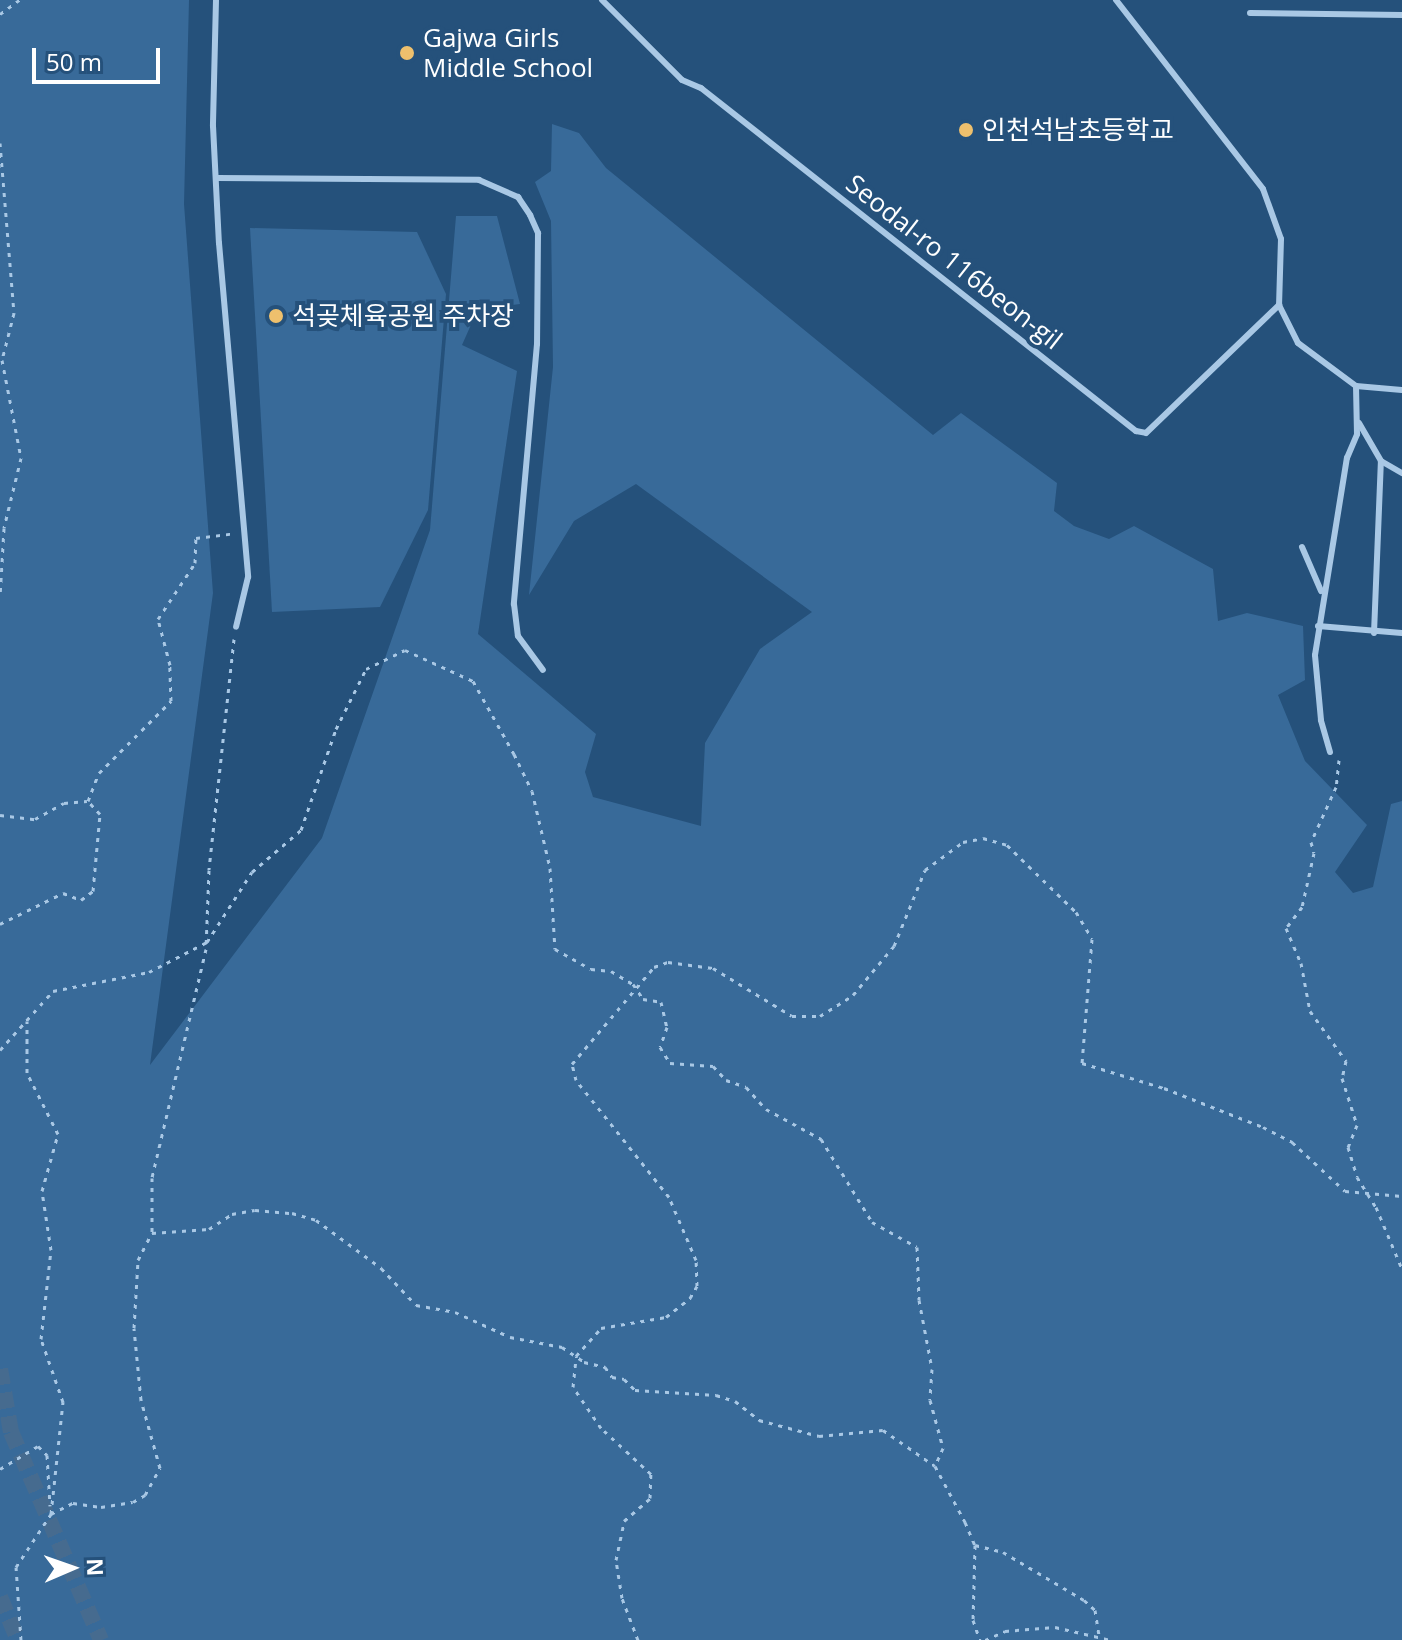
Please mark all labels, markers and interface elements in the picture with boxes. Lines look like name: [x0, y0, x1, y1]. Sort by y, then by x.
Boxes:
place label: Gajwa Girls Middle School: [423, 22, 593, 84]
scale bar: [36, 32, 164, 82]
marker: Gajwa Girls Middle School: [398, 44, 416, 62]
text: 50 m: [46, 45, 102, 78]
place label: 인천석남초등학교: [982, 114, 1173, 146]
marker: 인천석남초등학교: [957, 121, 975, 139]
street label: Seodal-ro 116beon-gil: [840, 168, 1068, 356]
place label: 석곶체육공원 주차장: [292, 300, 514, 332]
marker: 석곶체육공원 주차장: [267, 307, 285, 325]
north arrow: [32, 1528, 112, 1608]
text: N: [81, 1558, 111, 1577]

